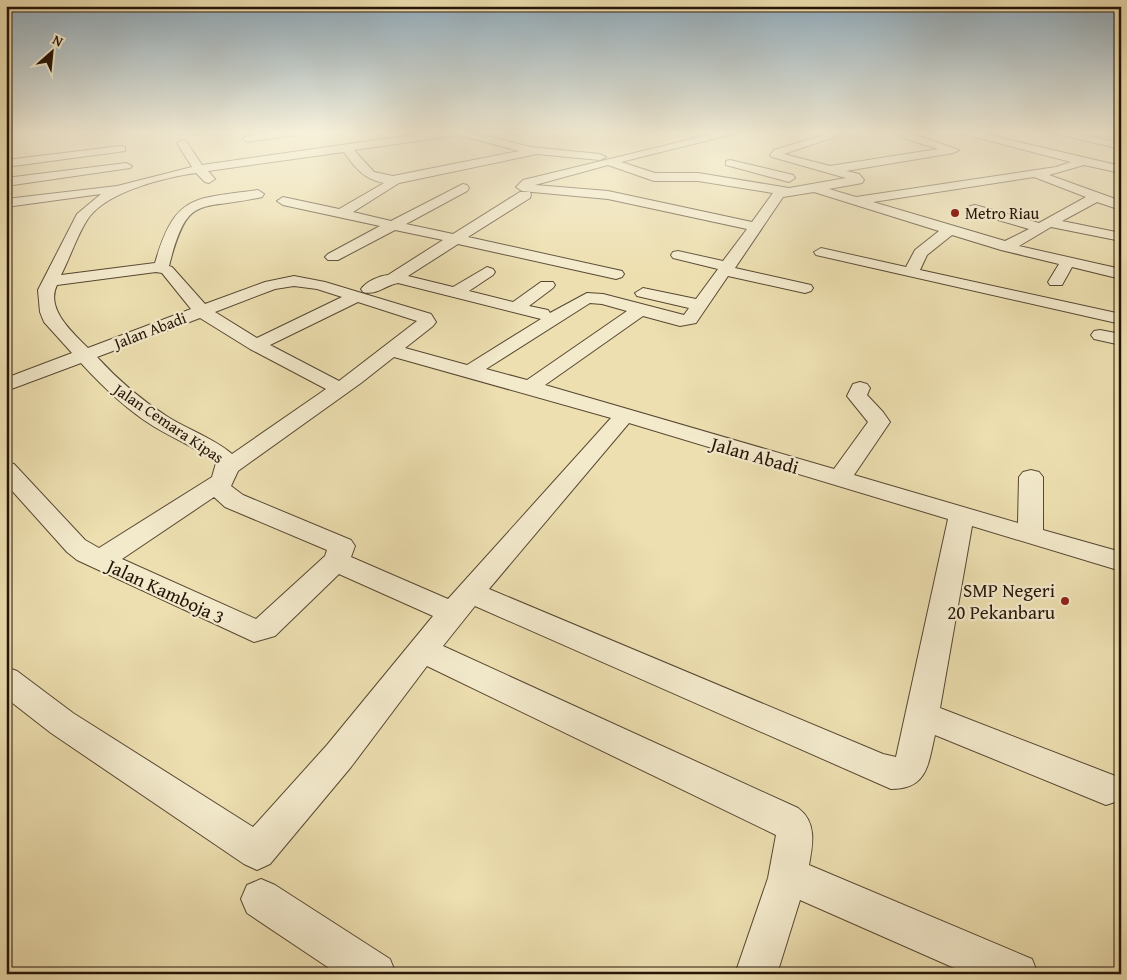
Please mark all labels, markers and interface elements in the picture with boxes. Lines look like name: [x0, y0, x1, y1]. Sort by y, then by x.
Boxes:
north arrow: [28, 28, 78, 78]
text: N: [49, 29, 67, 52]
place label: Metro Riau: [965, 201, 1040, 225]
marker: Metro Riau: [949, 207, 961, 219]
street label: Jalan Abadi: [108, 305, 190, 355]
street label: Jalan Cemara Kipas: [108, 376, 229, 469]
street label: Jalan Abadi: [706, 429, 802, 481]
street label: Jalan Kamboja 3: [101, 551, 229, 630]
place label: SMP Negeri 20 Pekanbaru: [947, 576, 1056, 626]
marker: SMP Negeri 20 Pekanbaru: [1059, 595, 1071, 607]

